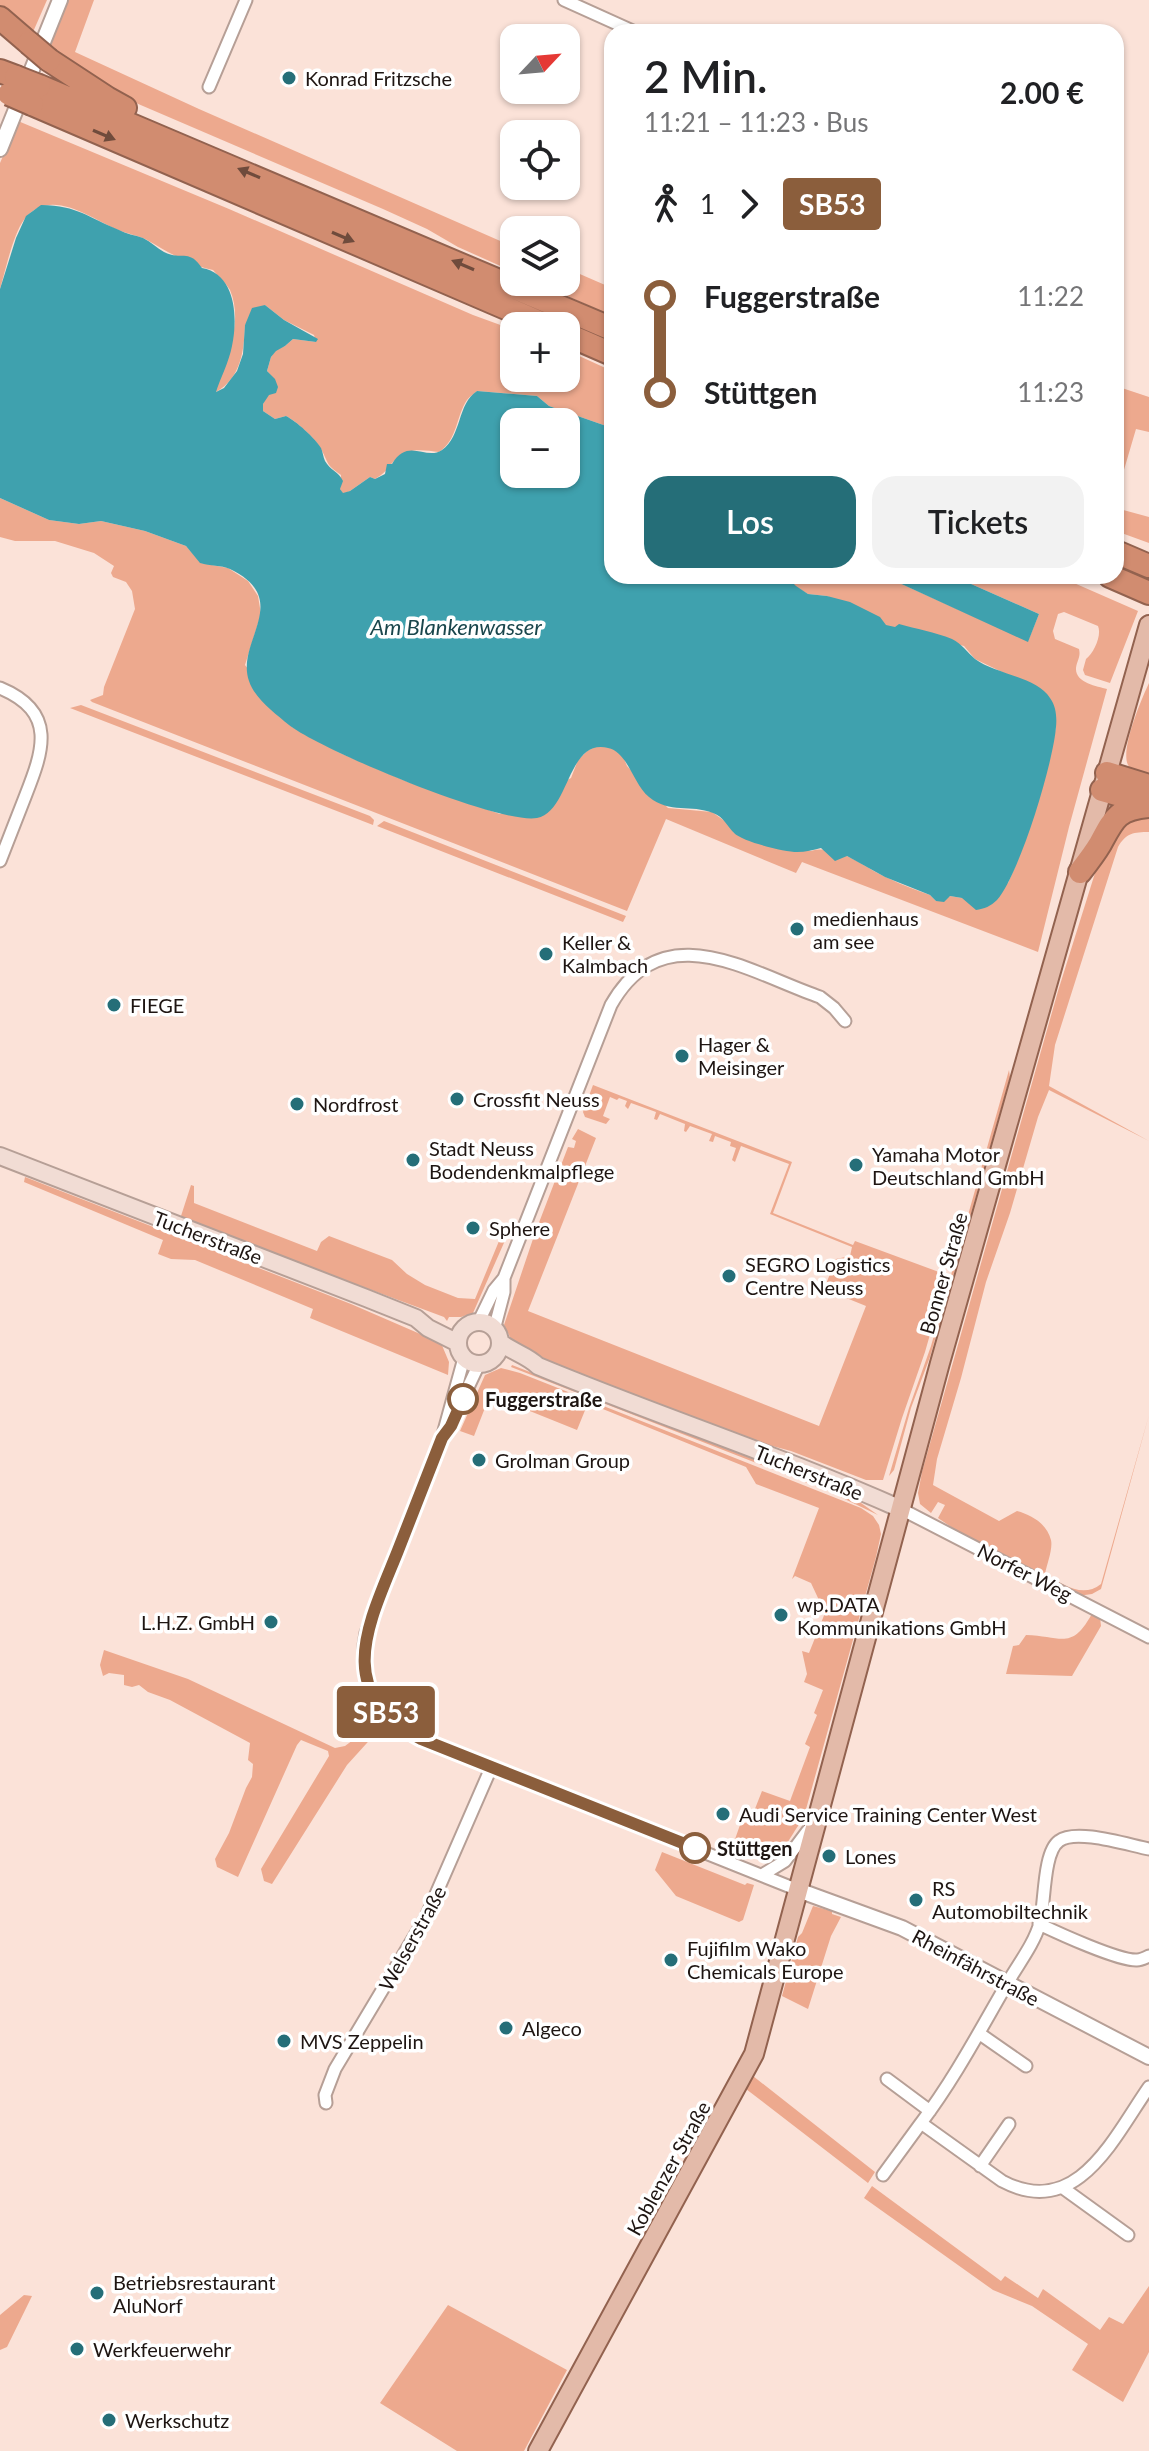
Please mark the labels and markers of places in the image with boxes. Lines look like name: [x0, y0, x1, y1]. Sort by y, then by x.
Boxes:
place label: Konrad Fritzsche: [305, 66, 452, 90]
marker: Konrad Fritzsche: [280, 69, 298, 87]
place label: medienhaus am see: [813, 906, 919, 953]
marker: medienhaus am see: [788, 920, 806, 938]
place label: Keller & Kalmbach: [562, 930, 648, 977]
marker: Keller & Kalmbach: [537, 945, 555, 963]
place label: FIEGE: [130, 993, 184, 1017]
marker: FIEGE: [105, 996, 123, 1014]
place label: Hager & Meisinger: [698, 1032, 785, 1079]
marker: Hager & Meisinger: [673, 1047, 691, 1065]
place label: Crossfit Neuss: [473, 1087, 600, 1111]
marker: Crossfit Neuss: [448, 1090, 466, 1108]
place label: Nordfrost: [313, 1092, 398, 1116]
marker: Nordfrost: [288, 1095, 306, 1113]
place label: Stadt Neuss Bodendenkmalpflege: [429, 1136, 614, 1183]
place label: Yamaha Motor Deutschland GmbH: [872, 1142, 1045, 1189]
marker: Stadt Neuss Bodendenkmalpflege: [404, 1151, 422, 1169]
marker: Yamaha Motor Deutschland GmbH: [847, 1156, 865, 1174]
place label: Sphere: [489, 1216, 550, 1240]
marker: Sphere: [464, 1219, 482, 1237]
place label: SEGRO Logistics Centre Neuss: [745, 1252, 890, 1299]
marker: SEGRO Logistics Centre Neuss: [720, 1267, 738, 1285]
marker: Fuggerstraße: [448, 1384, 478, 1414]
place label: Fuggerstraße: [485, 1387, 603, 1411]
place label: Grolman Group: [495, 1448, 630, 1472]
marker: Grolman Group: [470, 1451, 488, 1469]
place label: wp.DATA Kommunikations GmbH: [797, 1592, 1007, 1639]
marker: wp.DATA Kommunikations GmbH: [772, 1606, 790, 1624]
place label: L.H.Z. GmbH: [141, 1610, 255, 1634]
marker: L.H.Z. GmbH: [262, 1613, 280, 1631]
place label: Audi Service Training Center West: [739, 1802, 1037, 1826]
marker: Audi Service Training Center West: [714, 1805, 732, 1823]
marker: Stüttgen: [680, 1833, 710, 1863]
place label: Stüttgen: [717, 1836, 793, 1860]
place label: Lones: [845, 1844, 896, 1868]
marker: Lones: [820, 1847, 838, 1865]
place label: RS Automobiltechnik: [932, 1876, 1089, 1923]
marker: RS Automobiltechnik: [907, 1891, 925, 1909]
place label: Fujifilm Wako Chemicals Europe: [687, 1936, 844, 1983]
marker: Fujifilm Wako Chemicals Europe: [662, 1951, 680, 1969]
place label: Algeco: [522, 2016, 582, 2040]
marker: Algeco: [497, 2019, 515, 2037]
place label: MVS Zeppelin: [300, 2029, 424, 2053]
marker: MVS Zeppelin: [275, 2032, 293, 2050]
place label: Betriebsrestaurant AluNorf: [113, 2270, 276, 2317]
marker: Betriebsrestaurant AluNorf: [88, 2284, 106, 2302]
place label: Werkfeuerwehr: [93, 2337, 232, 2361]
marker: Werkfeuerwehr: [68, 2340, 86, 2358]
place label: Werkschutz: [125, 2408, 229, 2432]
marker: Werkschutz: [100, 2411, 118, 2429]

